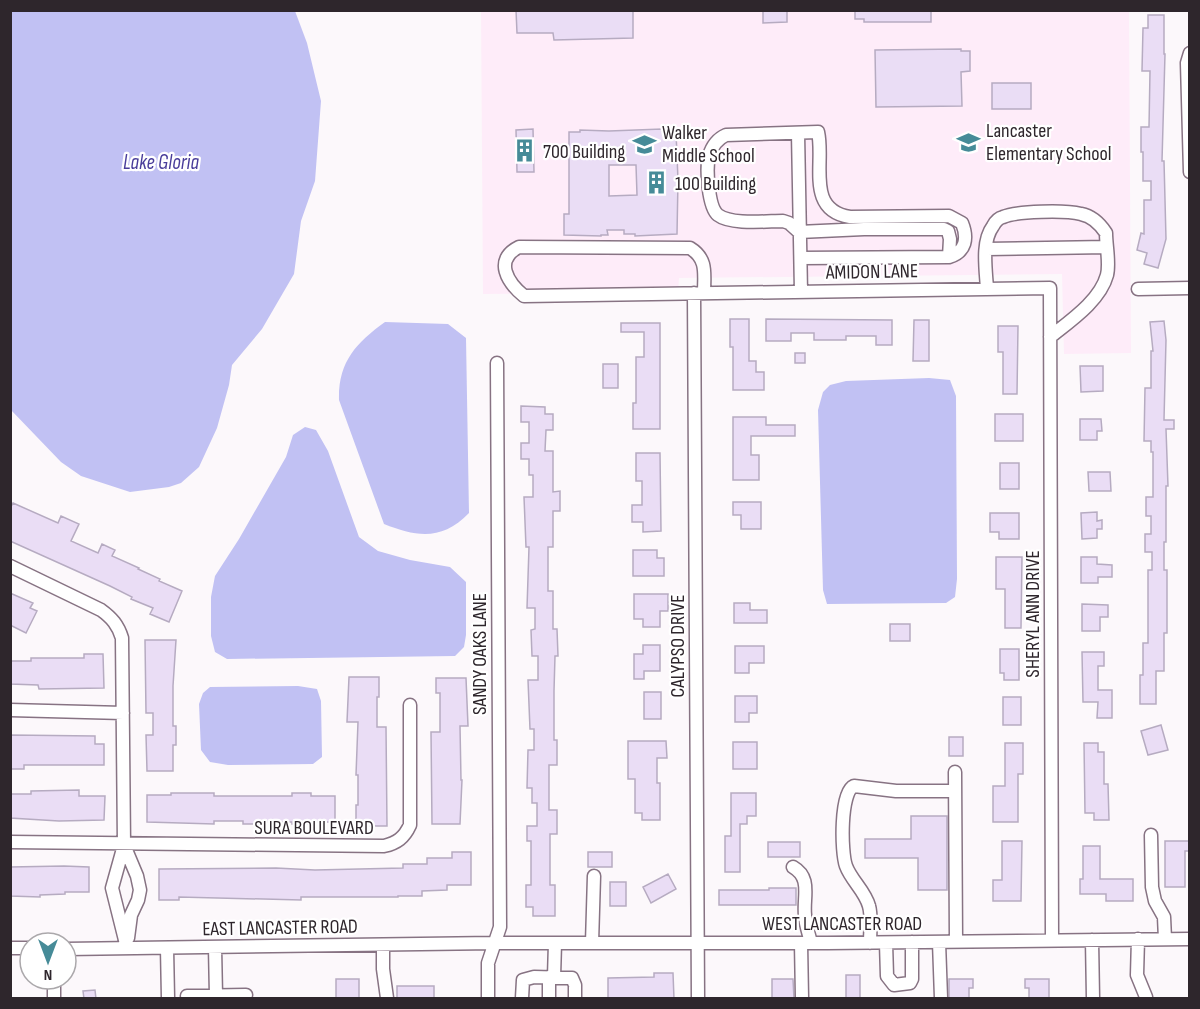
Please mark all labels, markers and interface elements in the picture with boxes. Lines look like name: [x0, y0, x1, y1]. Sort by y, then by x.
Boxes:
place label: Lancaster Elementary School: [986, 119, 1112, 166]
place label: Walker Middle School: [662, 121, 755, 168]
school or university icon: Lancaster Elementary School: [955, 129, 981, 155]
school or university icon: Walker Middle School: [631, 131, 657, 157]
building icon: 700 Building: [512, 138, 538, 164]
place label: 700 Building: [543, 140, 625, 164]
water label: Lake Gloria: [123, 150, 199, 175]
building icon: 100 Building: [644, 170, 670, 196]
place label: 100 Building: [675, 172, 756, 196]
street label: AMIDON LANE: [825, 259, 918, 285]
street label: SHERYL ANN DRIVE: [1021, 550, 1045, 678]
street label: SANDY OAKS LANE: [468, 593, 492, 715]
street label: CALYPSO DRIVE: [666, 594, 690, 698]
street label: SURA BOULEVARD: [254, 816, 374, 840]
street label: WEST LANCASTER ROAD: [762, 912, 922, 936]
street label: EAST LANCASTER ROAD: [202, 915, 358, 941]
north arrow: [18, 931, 78, 991]
text: N: [44, 965, 52, 984]

